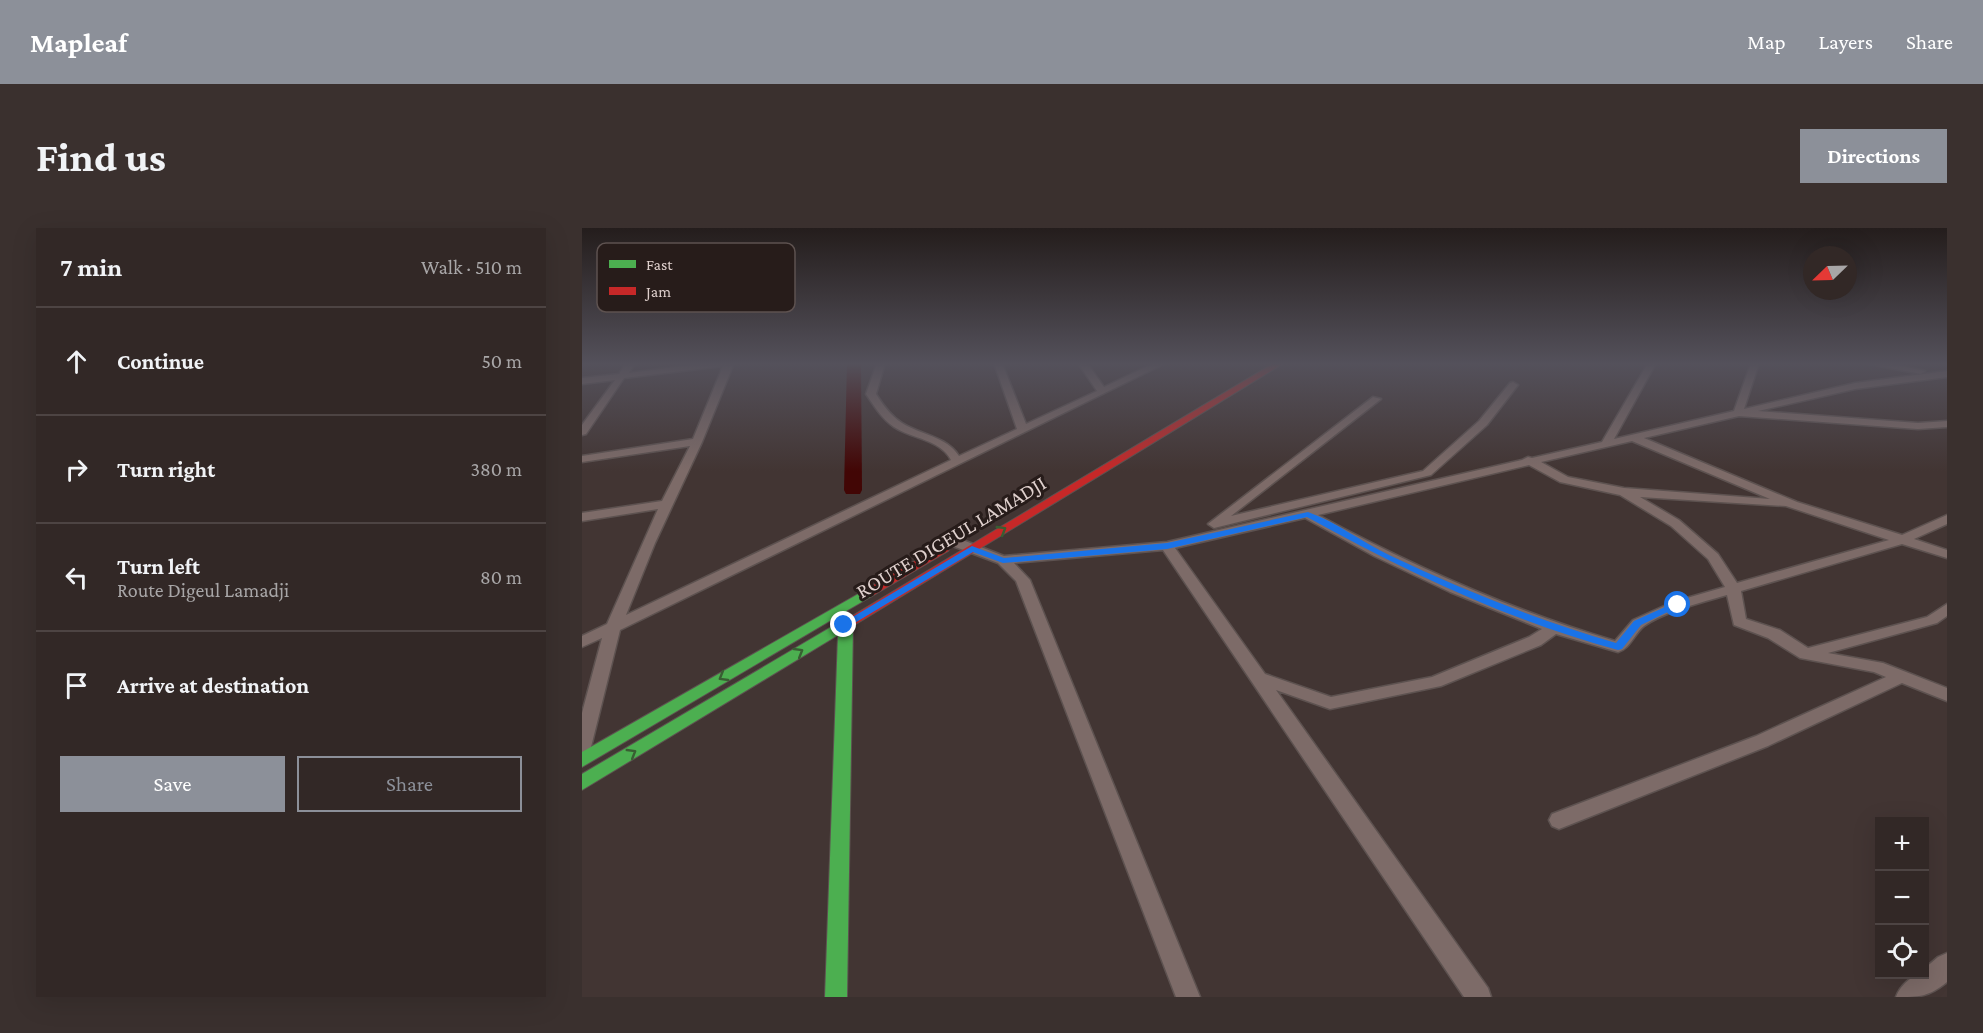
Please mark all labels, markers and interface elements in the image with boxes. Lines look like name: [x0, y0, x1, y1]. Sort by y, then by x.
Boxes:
text: Mapleaf: [30, 27, 127, 58]
text: Map: [1747, 30, 1786, 54]
text: Layers: [1819, 30, 1873, 54]
text: Share: [1906, 30, 1953, 54]
button: Directions: [1800, 129, 1947, 183]
text: Find us: [36, 133, 166, 180]
legend: [597, 243, 795, 312]
north arrow: [1803, 246, 1857, 300]
text: 7 min: [60, 253, 122, 282]
text: Walk · 510 m: [421, 256, 522, 278]
text: Fast: [646, 256, 673, 273]
text: Jam: [644, 283, 671, 301]
icon: ahead: [60, 345, 93, 378]
text: Continue: [117, 349, 204, 374]
text: 50 m: [481, 350, 522, 372]
icon: right: [60, 453, 93, 486]
text: Turn right: [117, 457, 215, 482]
text: 380 m: [471, 458, 522, 480]
street label: ROUTE DIGEUL LAMADJI: [852, 471, 1050, 603]
one-way arrow: [996, 526, 1006, 538]
text: Turn left: [117, 554, 200, 579]
icon: left: [60, 561, 93, 594]
text: 80 m: [480, 566, 522, 588]
text: Route Digeul Lamadji: [117, 579, 289, 601]
route start: [1664, 591, 1690, 617]
route end: [830, 611, 856, 637]
one-way arrow: [793, 648, 803, 660]
icon: arrive: [60, 669, 93, 702]
one-way arrow: [719, 669, 729, 681]
text: Arrive at destination: [117, 673, 309, 698]
one-way arrow: [626, 748, 636, 760]
button: Save: [60, 756, 285, 812]
button: Share: [297, 756, 522, 812]
map controls: [1875, 817, 1929, 979]
button: +: [1875, 817, 1929, 871]
button: −: [1875, 871, 1929, 925]
button: locate: [1875, 925, 1929, 979]

